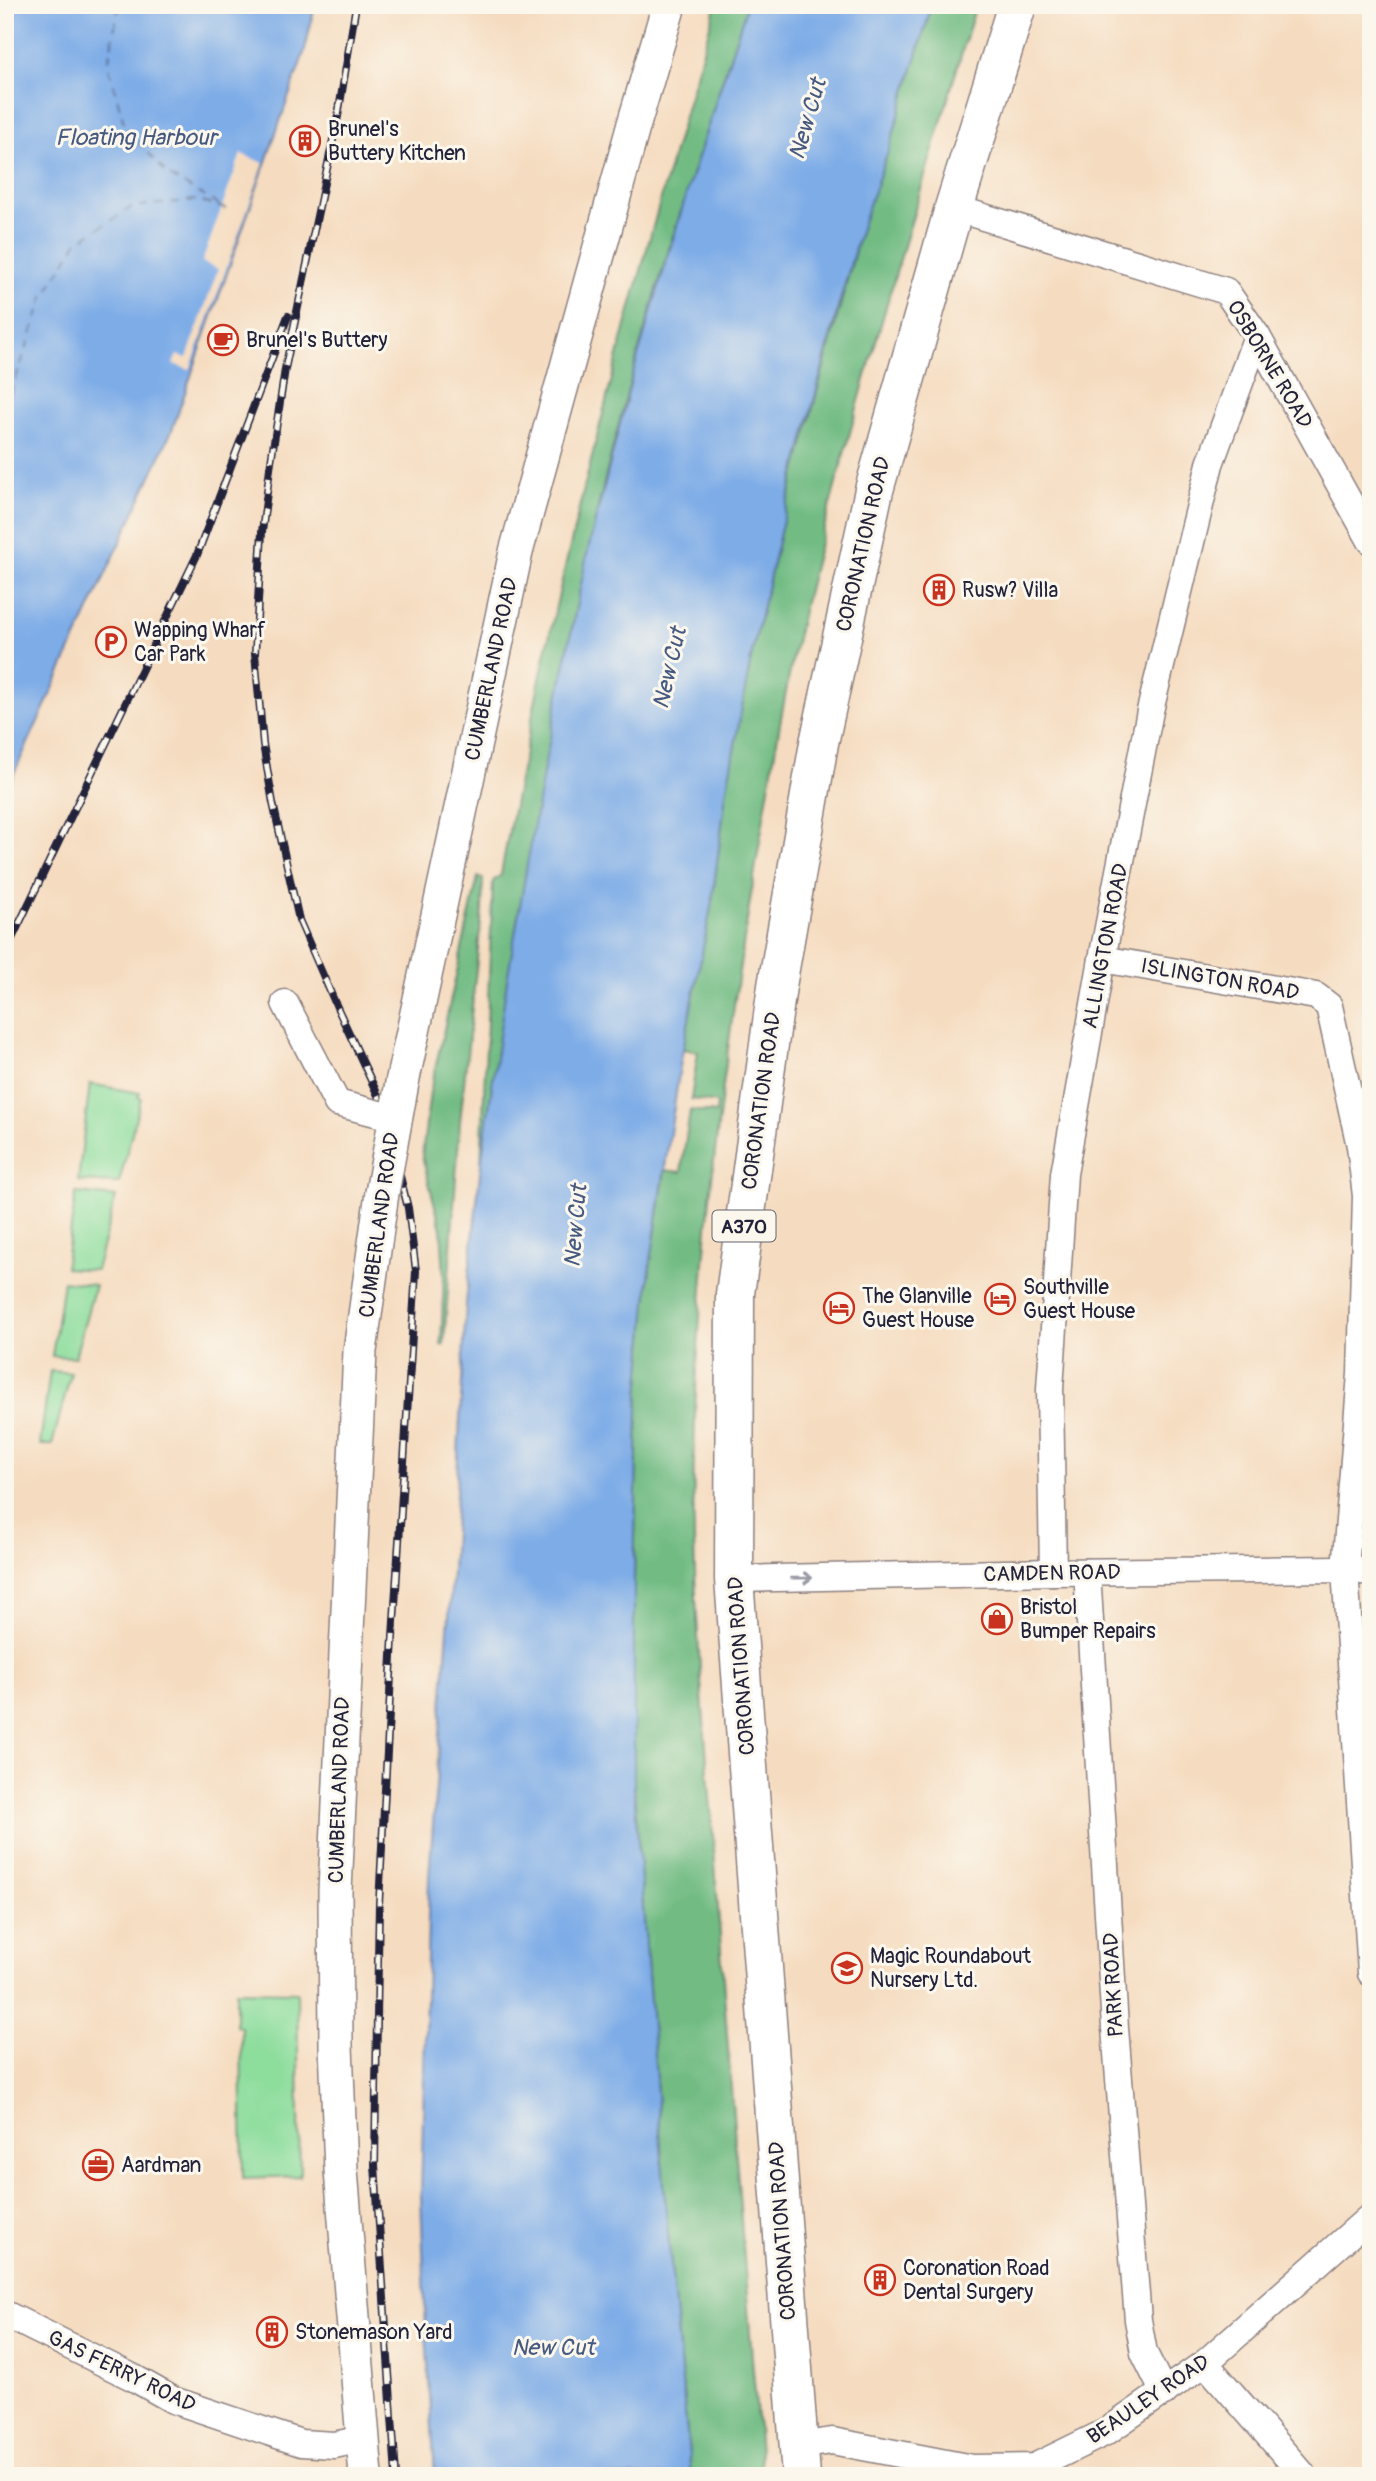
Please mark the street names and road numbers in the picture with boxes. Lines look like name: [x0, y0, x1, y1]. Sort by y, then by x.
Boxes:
street label: OSBORNE ROAD: [1221, 295, 1318, 433]
street label: CORONATION ROAD: [830, 454, 897, 634]
street label: CUMBERLAND ROAD: [459, 575, 524, 763]
street label: ALLINGTON ROAD: [1076, 861, 1135, 1031]
street label: ISLINGTON ROAD: [1139, 952, 1301, 1007]
street label: CORONATION ROAD: [736, 1011, 787, 1192]
street label: CUMBERLAND ROAD: [353, 1131, 406, 1319]
road number: A370: [712, 1210, 776, 1242]
street label: CAMDEN ROAD: [983, 1559, 1121, 1588]
street label: CORONATION ROAD: [722, 1576, 761, 1756]
street label: CUMBERLAND ROAD: [323, 1696, 356, 1884]
street label: PARK ROAD: [1097, 1932, 1130, 2038]
street label: CORONATION ROAD: [763, 2141, 802, 2321]
street label: GAS FERRY ROAD: [43, 2324, 200, 2419]
street label: BEAULEY ROAD: [1082, 2348, 1215, 2450]

